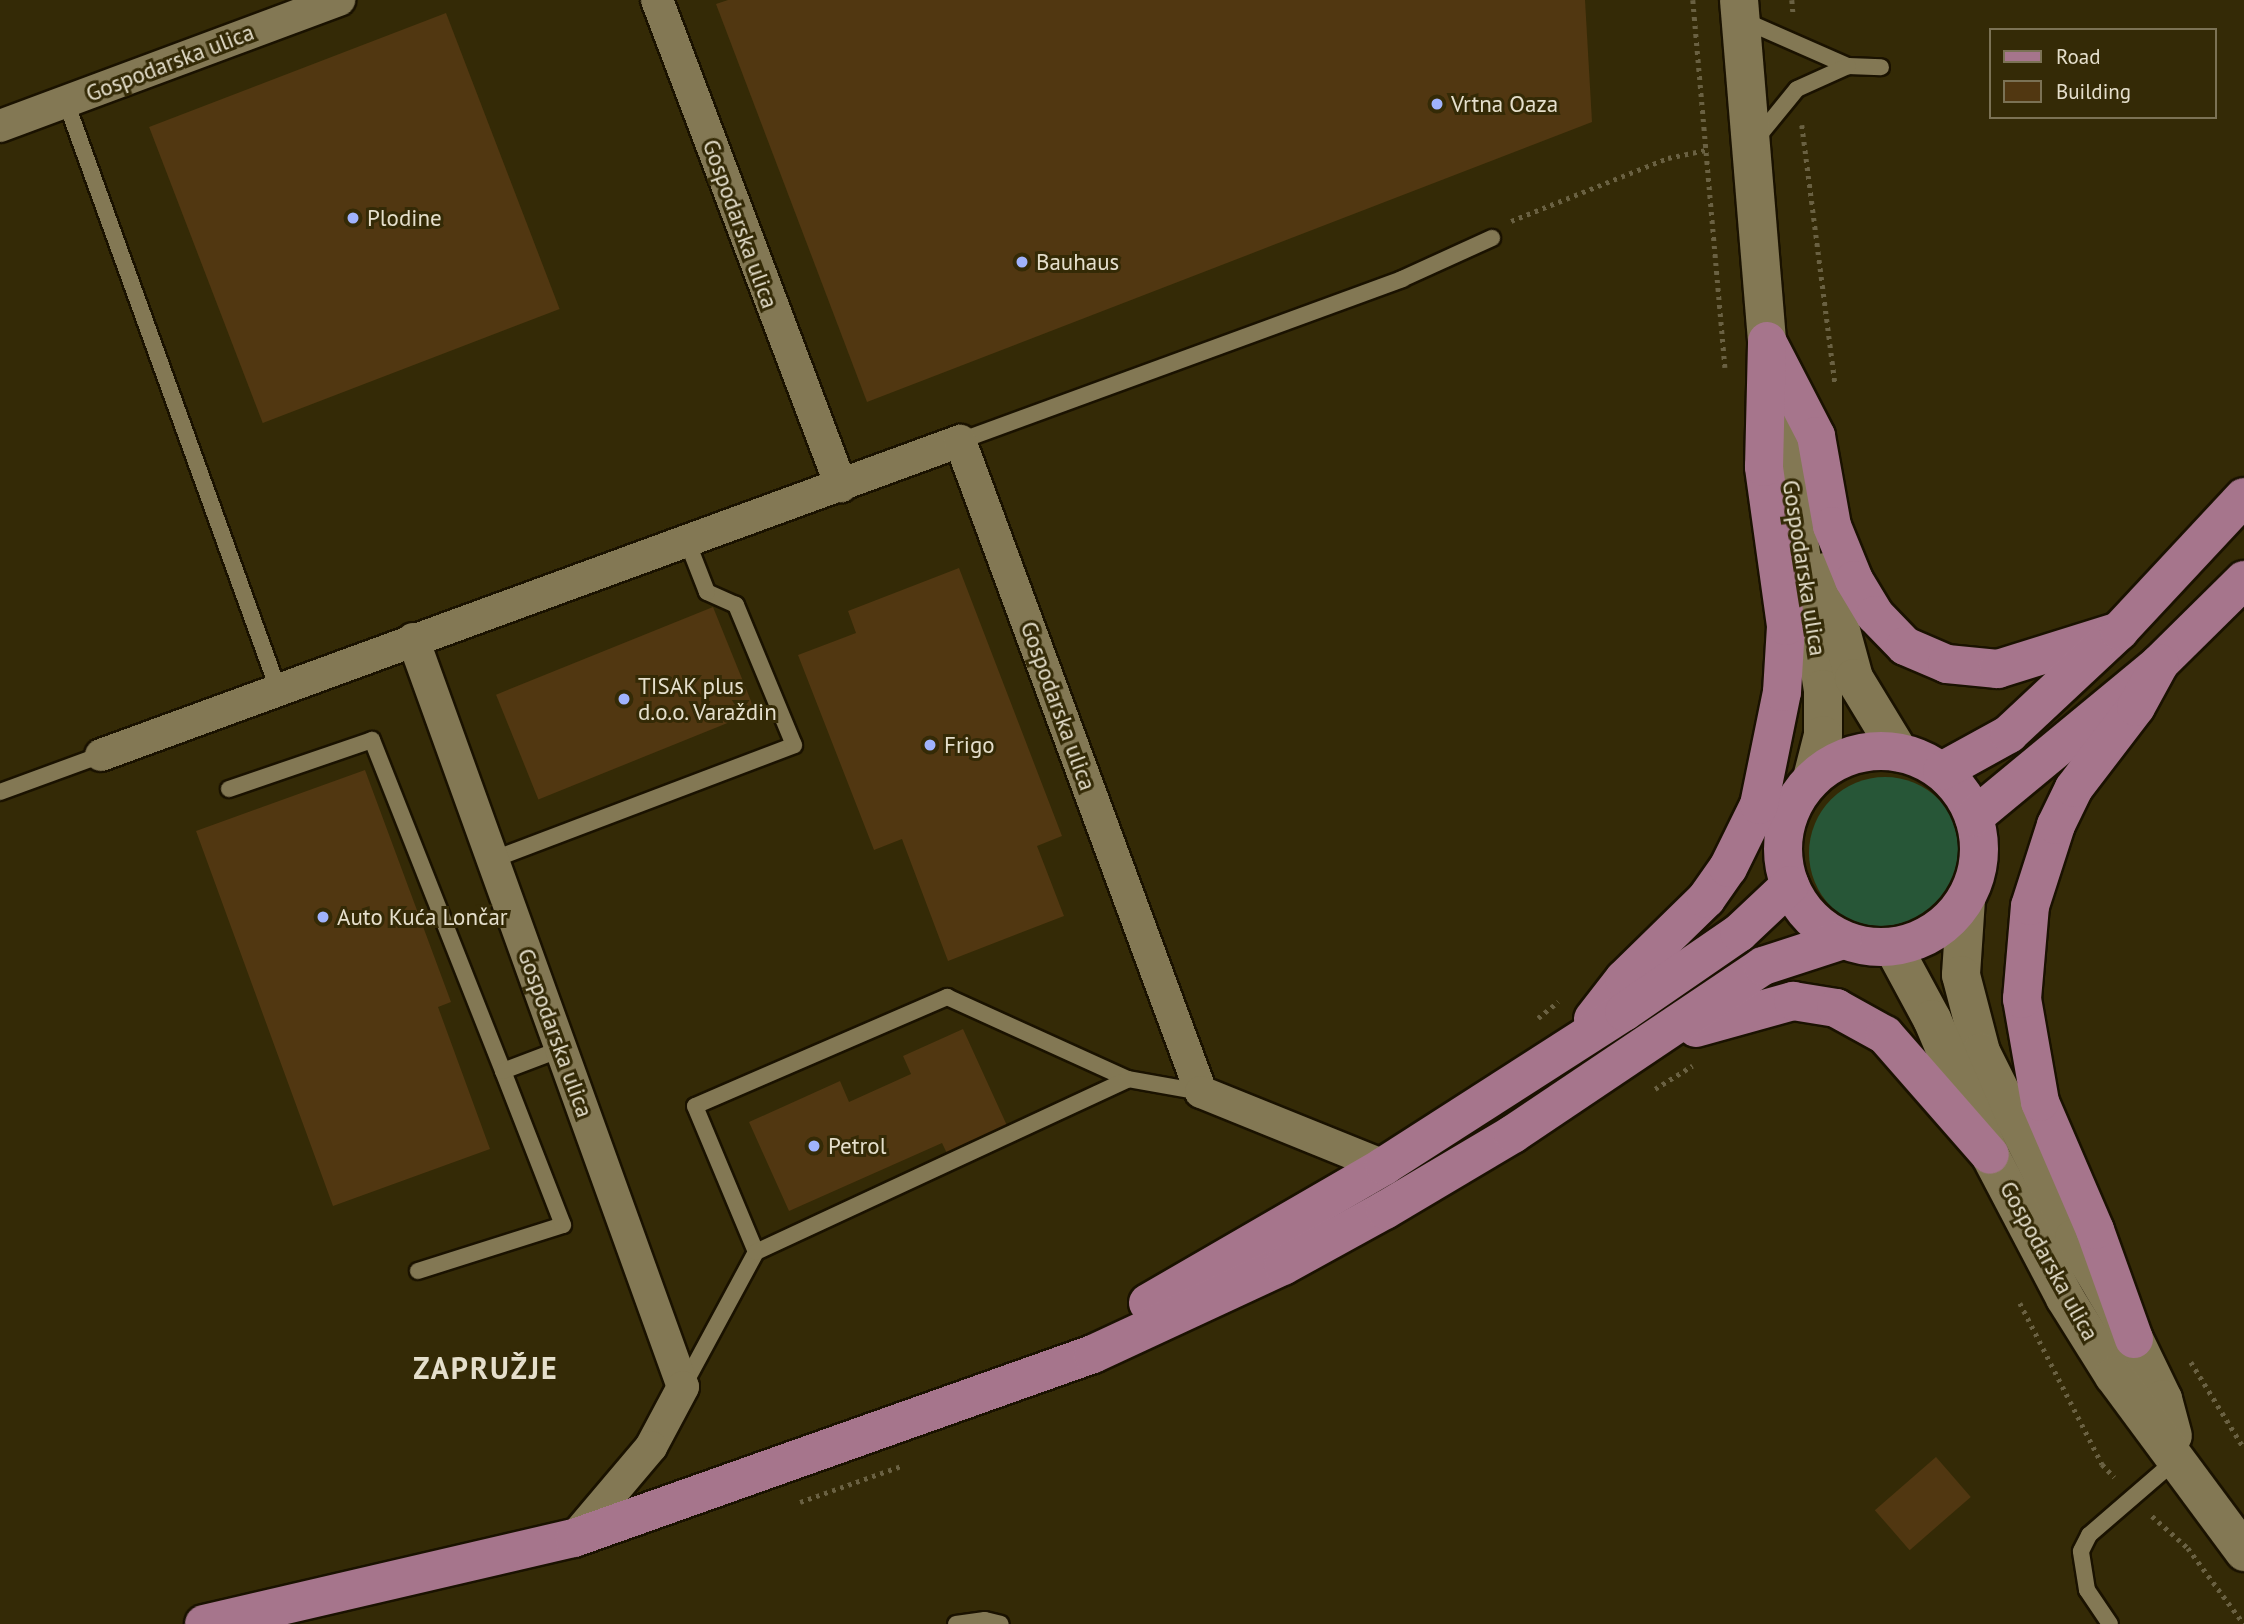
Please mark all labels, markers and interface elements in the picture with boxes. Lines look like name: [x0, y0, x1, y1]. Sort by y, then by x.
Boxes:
street label: Gospodarska ulica: [82, 18, 258, 108]
legend: [1988, 28, 2216, 119]
text: Road: [2056, 43, 2100, 70]
text: Building: [2056, 78, 2131, 105]
place label: Vrtna Oaza: [1451, 90, 1558, 118]
marker: Vrtna Oaza: [1429, 96, 1445, 112]
street label: Gospodarska ulica: [697, 136, 783, 312]
place label: Plodine: [367, 204, 442, 232]
marker: Plodine: [345, 210, 361, 226]
place label: Bauhaus: [1036, 248, 1119, 276]
marker: Bauhaus: [1014, 254, 1030, 270]
street label: Gospodarska ulica: [1776, 478, 1832, 658]
street label: Gospodarska ulica: [1015, 618, 1101, 794]
place label: TISAK plus d.o.o. Varaždin: [638, 672, 779, 726]
marker: TISAK plus d.o.o. Varaždin: [616, 691, 632, 707]
place label: Frigo: [944, 731, 995, 759]
marker: Frigo: [922, 737, 938, 753]
place label: Auto Kuća Lončar: [337, 903, 508, 931]
marker: Auto Kuća Lončar: [315, 909, 331, 925]
street label: Gospodarska ulica: [512, 945, 598, 1121]
place label: Petrol: [828, 1132, 886, 1160]
marker: Petrol: [806, 1138, 822, 1154]
street label: Gospodarska ulica: [1994, 1177, 2104, 1345]
district label: ZAPRUŽJE: [414, 1350, 558, 1386]

